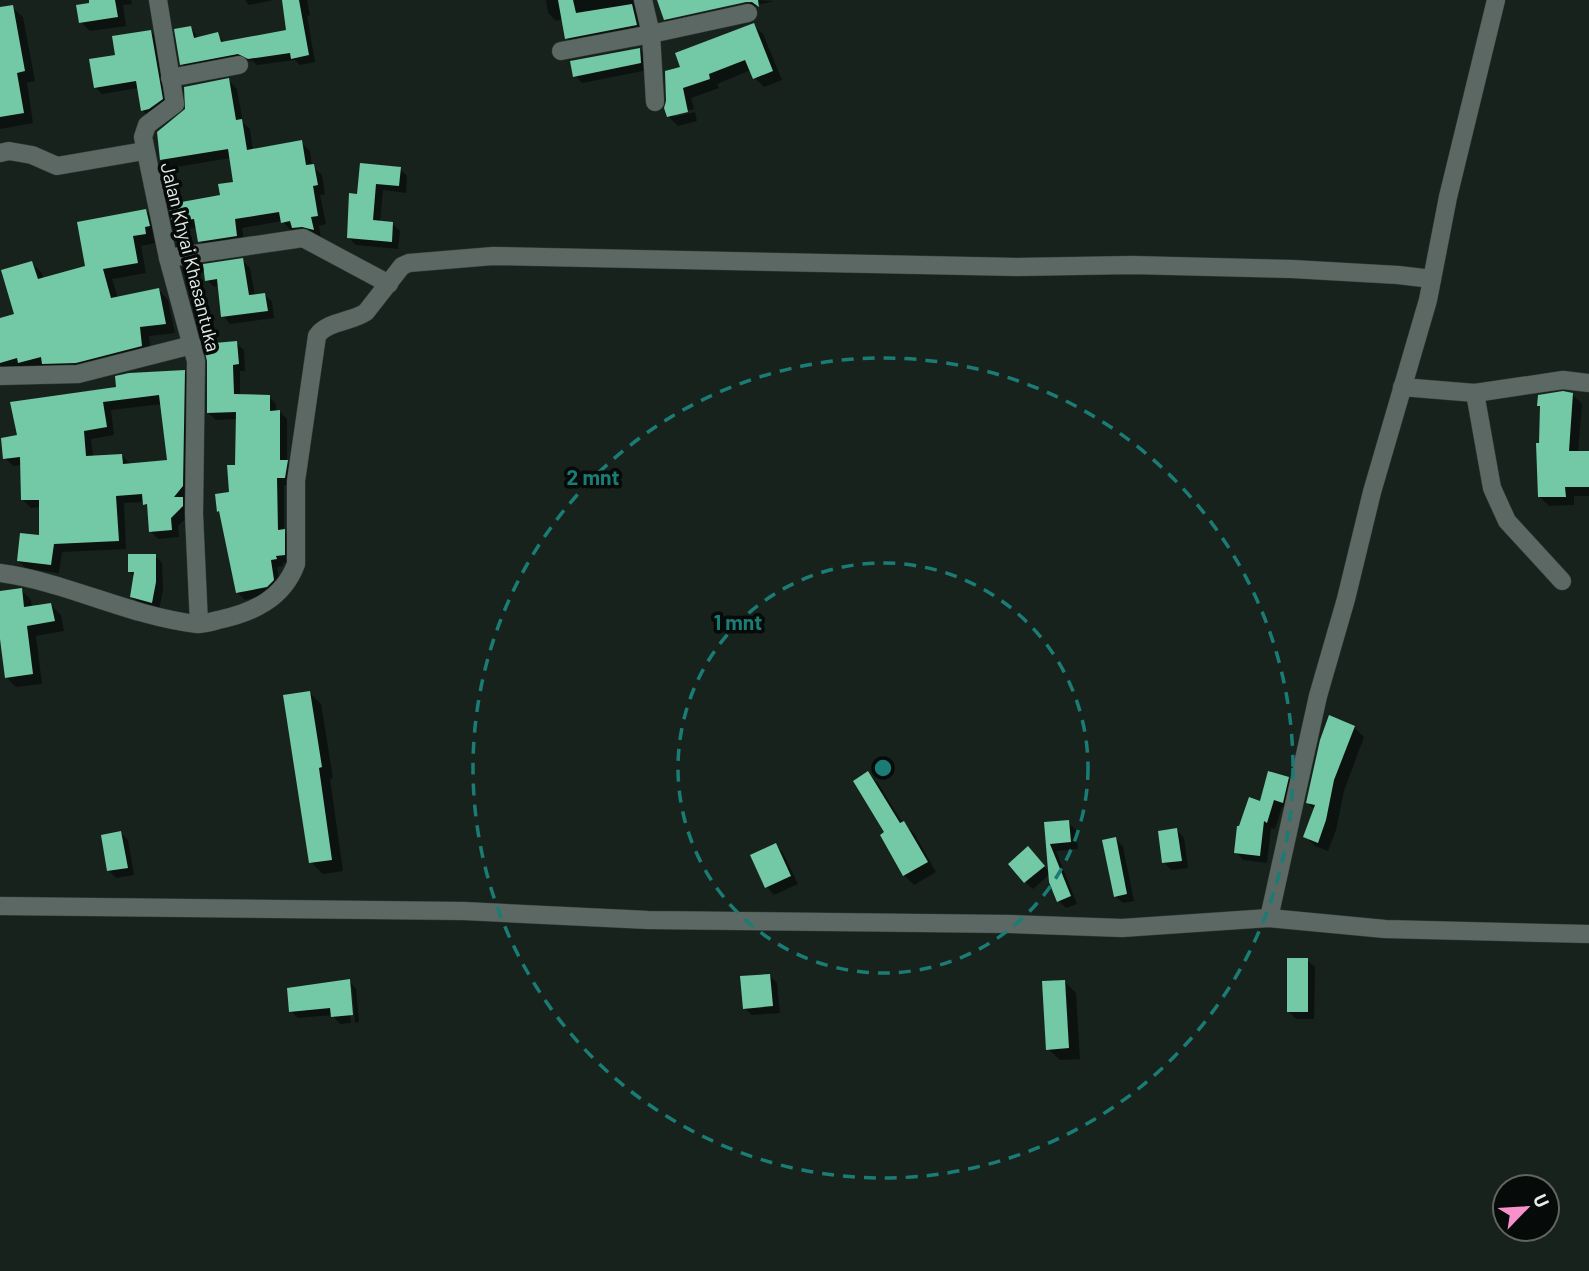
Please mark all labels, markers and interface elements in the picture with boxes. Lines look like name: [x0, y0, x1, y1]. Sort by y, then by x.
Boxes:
street label: Jalan Khyai Khasantuka: [156, 160, 226, 354]
text: 2 mnt: [567, 464, 619, 489]
text: 1 mnt: [714, 609, 762, 634]
centre of rings: [871, 756, 895, 780]
north arrow: [1491, 1173, 1561, 1243]
text: U: [1529, 1190, 1555, 1211]

